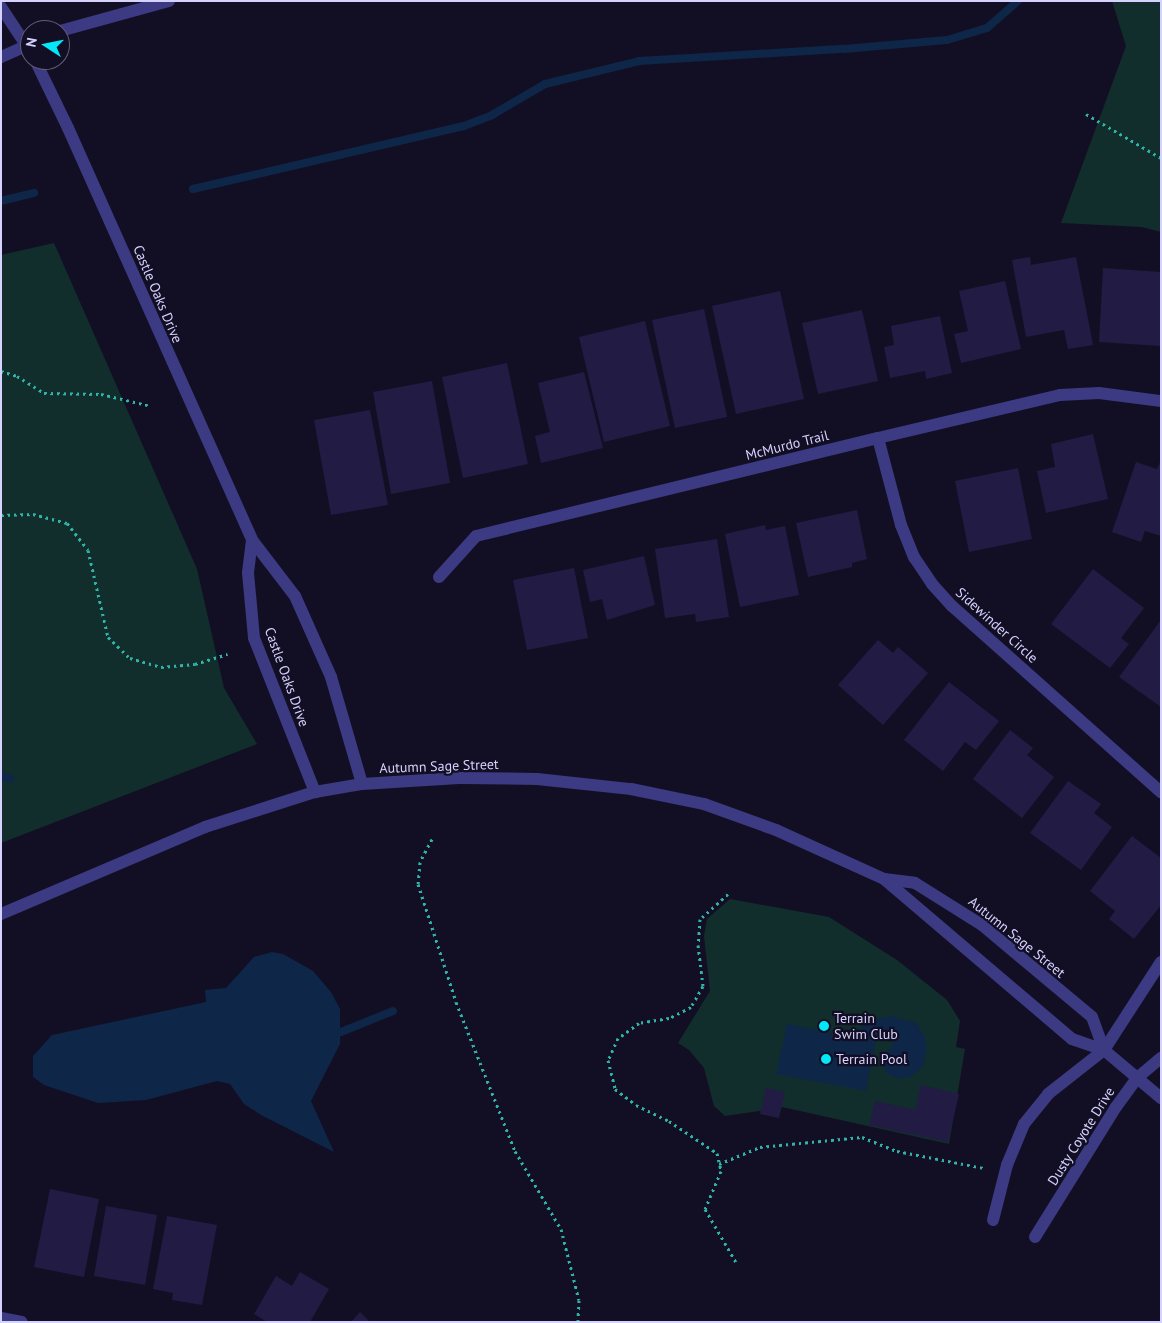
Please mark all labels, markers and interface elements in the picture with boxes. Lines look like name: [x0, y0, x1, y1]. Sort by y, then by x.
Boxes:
north arrow: [20, 20, 70, 70]
text: N: [22, 36, 41, 49]
street label: Castle Oaks Drive: [130, 243, 186, 345]
street label: McMurdo Trail: [744, 427, 830, 463]
street label: Sidewinder Circle: [953, 584, 1041, 666]
street label: Castle Oaks Drive: [261, 625, 313, 729]
street label: Autumn Sage Street: [379, 756, 499, 776]
street label: Autumn Sage Street: [965, 893, 1069, 981]
place label: Terrain Swim Club: [834, 1010, 898, 1042]
marker: Terrain Swim Club: [818, 1020, 830, 1032]
place label: Terrain Pool: [836, 1051, 907, 1067]
marker: Terrain Pool: [820, 1053, 832, 1065]
street label: Dusty Coyote Drive: [1044, 1084, 1118, 1188]

